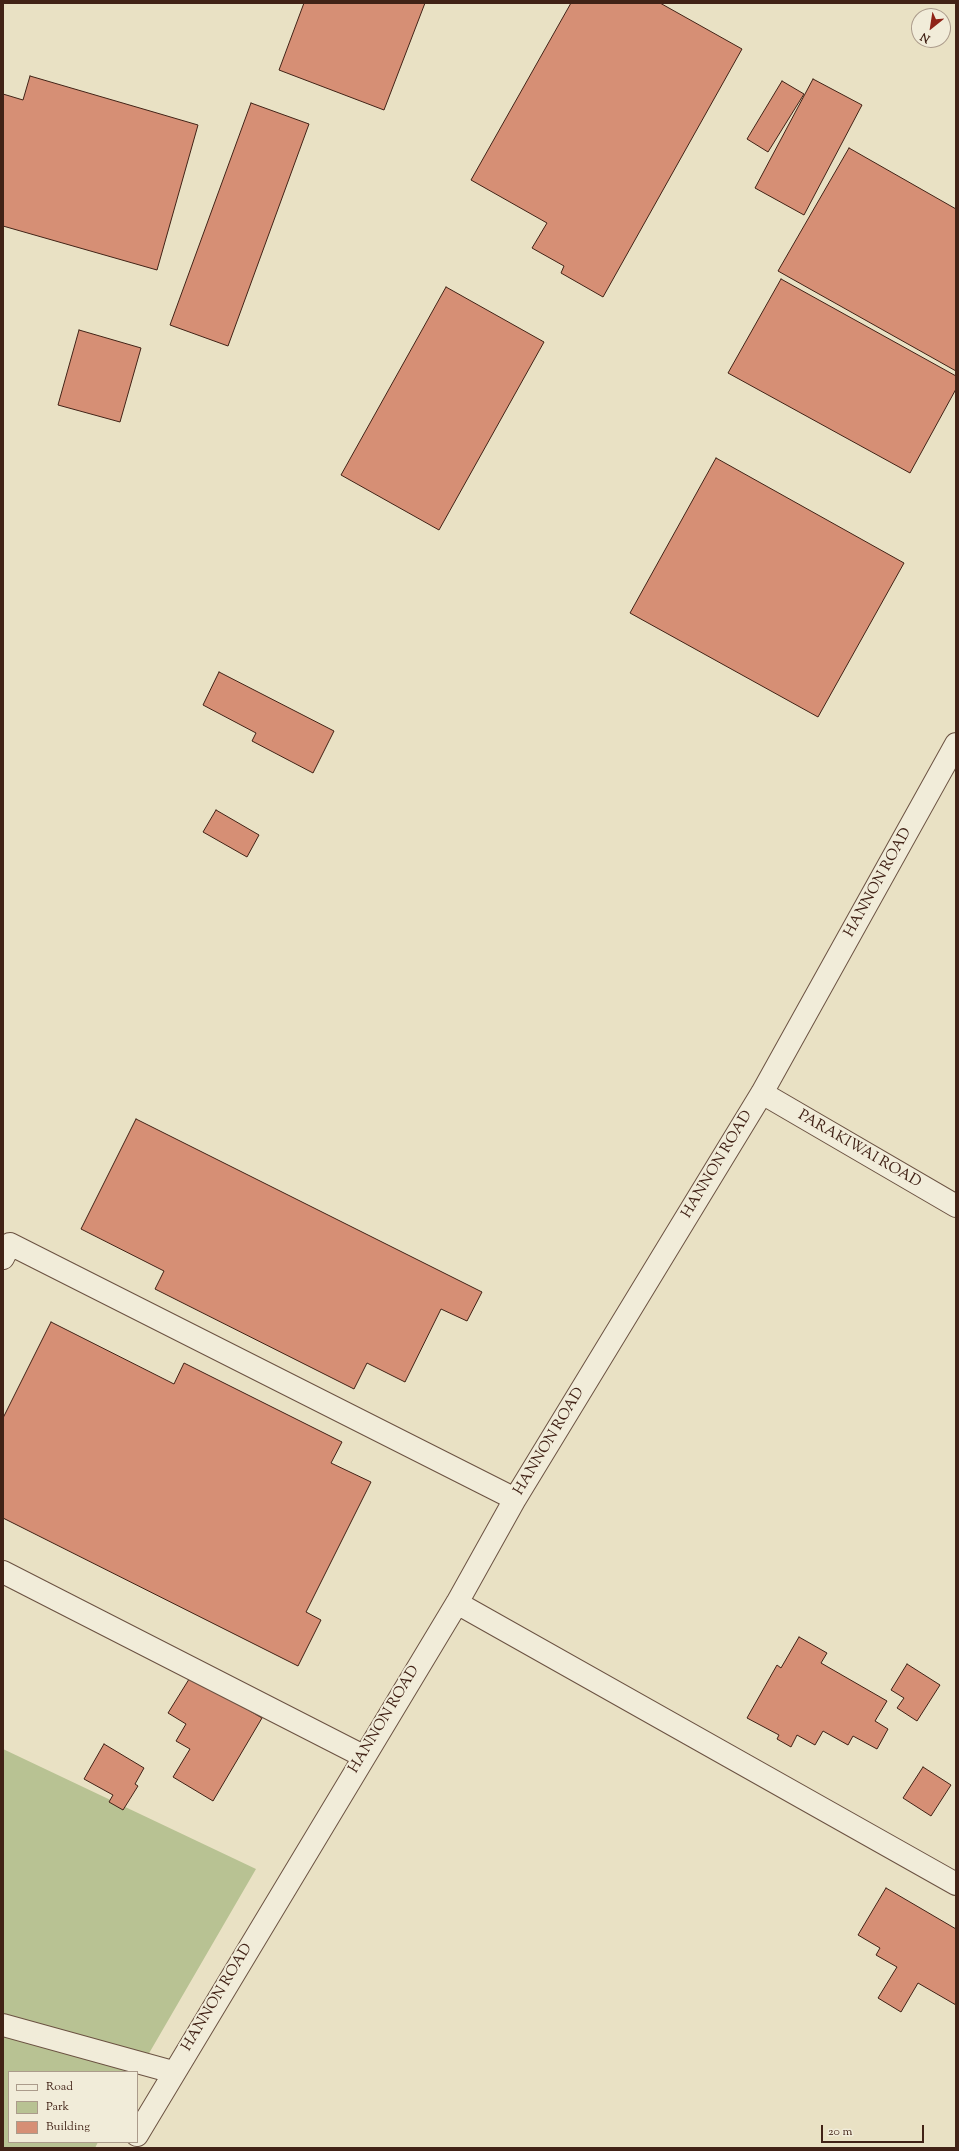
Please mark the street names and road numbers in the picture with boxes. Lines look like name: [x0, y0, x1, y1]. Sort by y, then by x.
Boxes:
street label: HANNON ROAD: [842, 825, 916, 941]
street label: PARAKIWAI ROAD: [794, 1107, 924, 1193]
street label: HANNON ROAD: [679, 1108, 757, 1222]
street label: HANNON ROAD: [511, 1385, 589, 1499]
street label: HANNON ROAD: [346, 1663, 424, 1777]
street label: HANNON ROAD: [179, 1941, 257, 2055]

